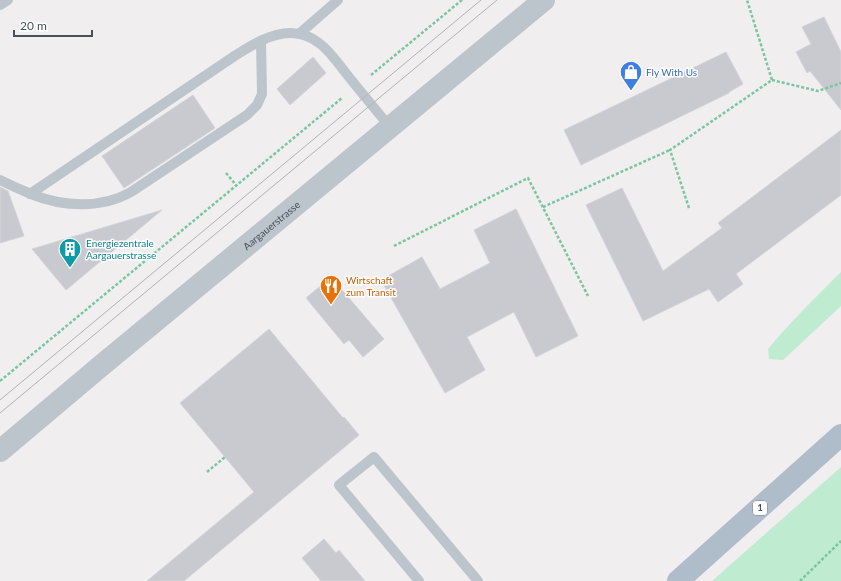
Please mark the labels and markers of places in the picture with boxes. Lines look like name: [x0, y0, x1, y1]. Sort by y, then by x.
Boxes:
shop icon: Fly With Us: [618, 59, 644, 92]
place label: Fly With Us: [646, 66, 697, 78]
building icon: Energiezentrale Aargauerstrasse: [57, 236, 83, 269]
place label: Energiezentrale Aargauerstrasse: [86, 237, 156, 261]
restaurant icon: Wirtschaft zum Transit: [318, 273, 344, 306]
place label: Wirtschaft zum Transit: [346, 274, 396, 298]

